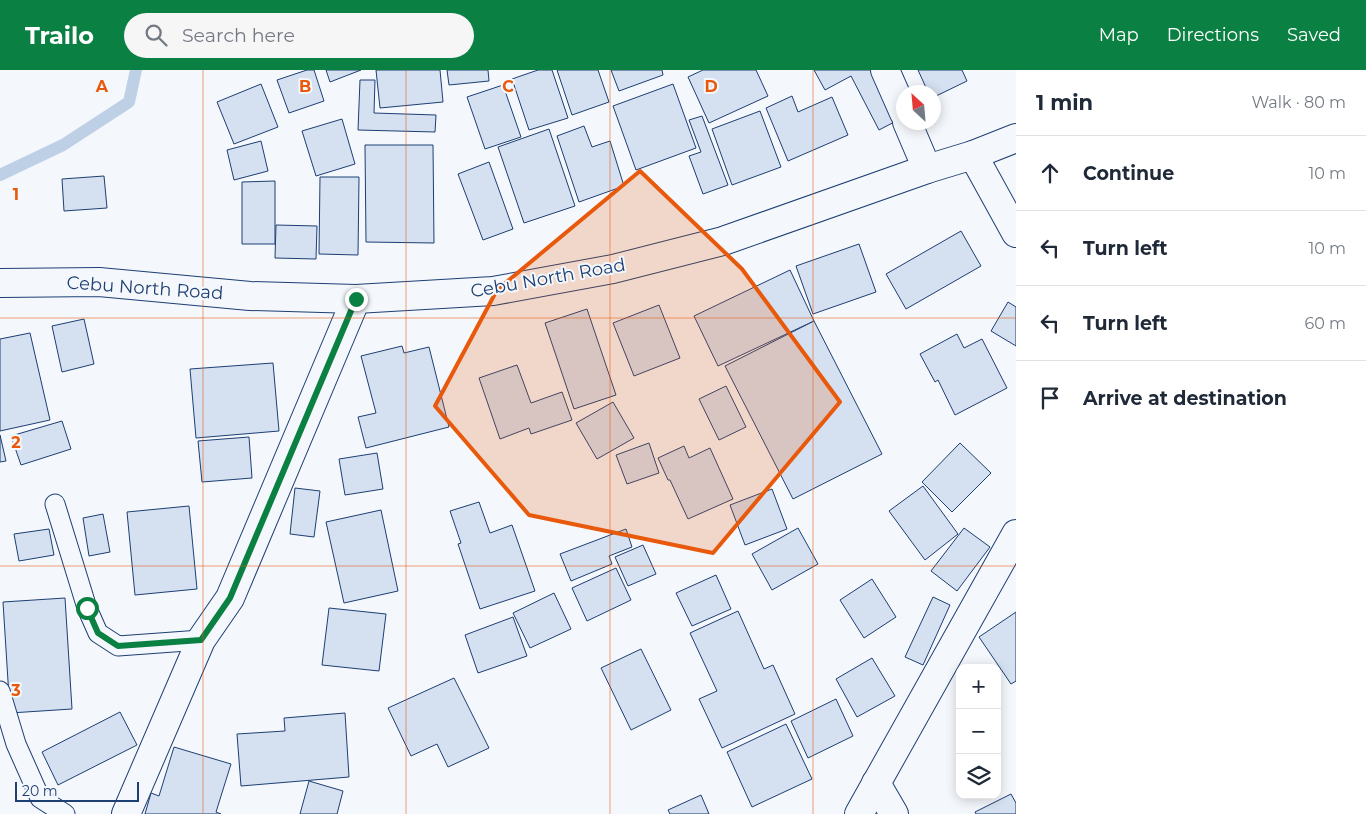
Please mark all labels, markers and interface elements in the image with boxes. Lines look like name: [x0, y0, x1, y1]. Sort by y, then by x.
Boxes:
search box: [124, 13, 474, 58]
text: Trailo: [25, 21, 94, 50]
icon: search: [142, 21, 170, 49]
text: Search here: [182, 24, 295, 47]
text: Map: [1099, 24, 1139, 46]
text: Directions: [1167, 24, 1259, 46]
text: Saved: [1287, 24, 1341, 46]
text: A: [95, 77, 109, 96]
text: B: [299, 77, 311, 96]
text: C: [502, 77, 514, 96]
text: D: [704, 77, 718, 96]
north arrow: [896, 85, 941, 130]
text: 1 min: [1036, 90, 1093, 115]
text: Walk · 80 m: [1251, 93, 1346, 112]
icon: ahead: [1036, 159, 1064, 187]
text: Continue: [1083, 162, 1174, 185]
text: 10 m: [1308, 164, 1346, 183]
text: 1: [13, 185, 19, 204]
icon: left: [1036, 234, 1064, 262]
text: Turn left: [1083, 237, 1168, 260]
text: 10 m: [1308, 239, 1346, 258]
street label: Cebu North Road: [469, 254, 627, 302]
street label: Cebu North Road: [66, 272, 224, 304]
route end: [345, 288, 368, 311]
icon: left: [1036, 309, 1064, 337]
text: Turn left: [1083, 312, 1168, 335]
text: 60 m: [1304, 314, 1346, 333]
icon: arrive: [1036, 384, 1064, 412]
text: Arrive at destination: [1083, 387, 1287, 410]
text: 2: [11, 433, 21, 452]
route start: [76, 597, 99, 620]
map controls: [956, 664, 1001, 799]
button: +: [956, 664, 1001, 709]
text: 3: [10, 681, 21, 700]
button: −: [956, 709, 1001, 754]
button: layers: [956, 754, 1001, 799]
scale bar: [15, 779, 139, 802]
text: 20 m: [22, 782, 58, 800]

